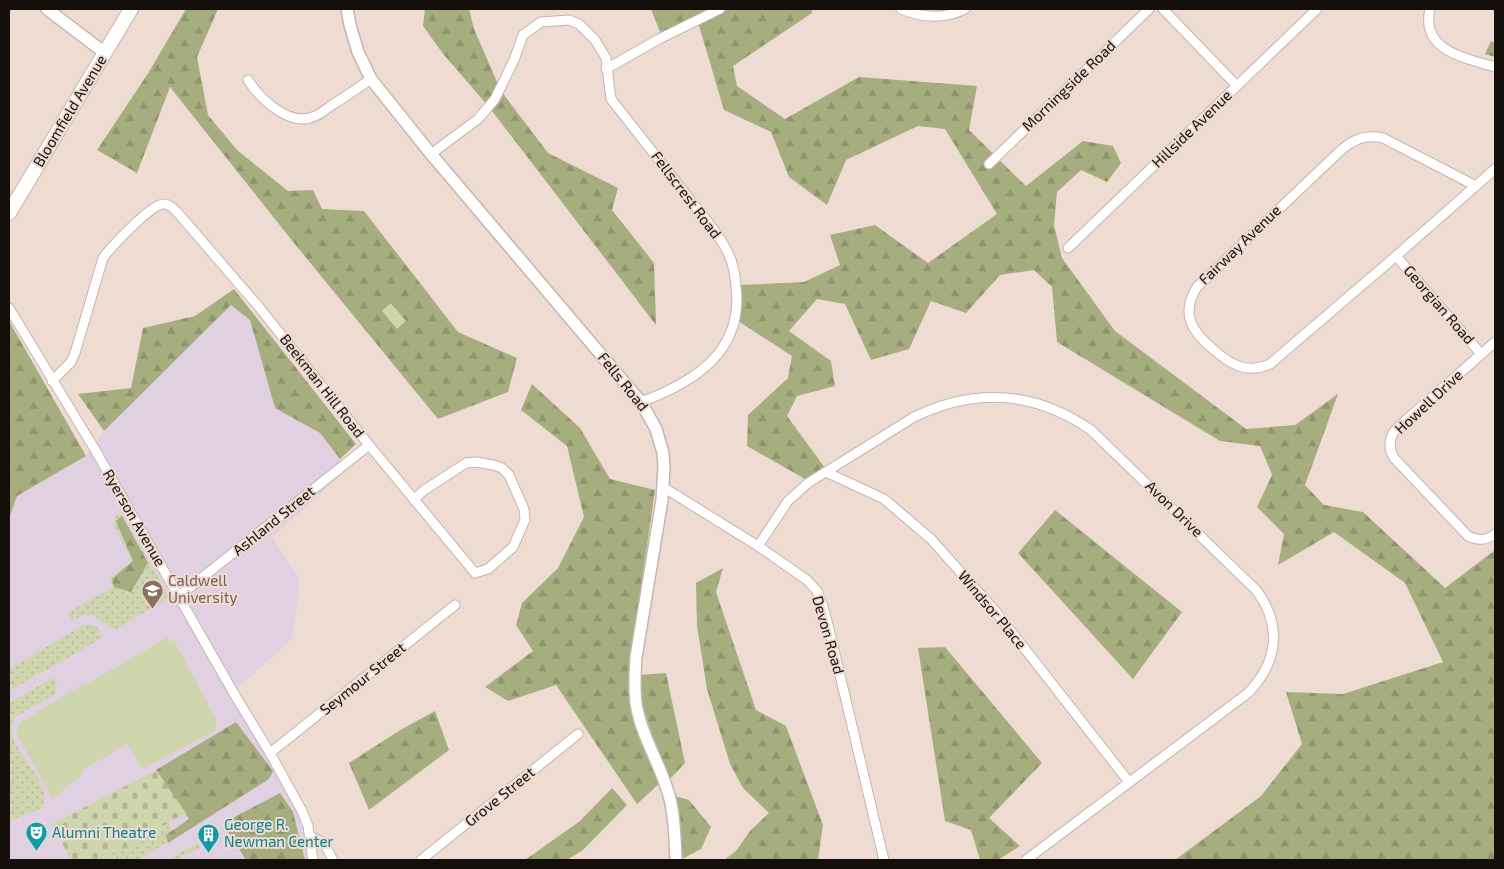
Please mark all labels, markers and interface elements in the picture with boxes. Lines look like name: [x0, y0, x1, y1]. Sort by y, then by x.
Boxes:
street label: Morningside Road: [1018, 36, 1119, 135]
street label: Bloomfield Avenue: [29, 51, 110, 170]
street label: Hillside Avenue: [1148, 86, 1235, 171]
street label: Fellscrest Road: [648, 147, 726, 242]
street label: Fairway Avenue: [1195, 201, 1284, 288]
street label: Georgian Road: [1401, 261, 1479, 348]
street label: Beekman Hill Road: [277, 330, 369, 441]
street label: Fells Road: [595, 348, 653, 414]
street label: Howell Drive: [1391, 365, 1466, 437]
street label: Ryerson Avenue: [100, 466, 170, 569]
street label: Avon Drive: [1142, 476, 1207, 540]
street label: Ashland Street: [229, 481, 318, 559]
street label: Windsor Place: [955, 566, 1031, 652]
place label: Caldwell University: [168, 571, 237, 606]
school or university icon: Caldwell University: [140, 578, 164, 609]
street label: Devon Road: [809, 593, 849, 676]
street label: Seymour Street: [316, 638, 409, 718]
street label: Grove Street: [461, 762, 538, 830]
place label: George R. Newman Center: [224, 815, 334, 850]
theatre icon: Alumni Theatre: [24, 821, 48, 852]
building icon: George R. Newman Center: [196, 822, 220, 853]
place label: Alumni Theatre: [52, 823, 156, 841]

